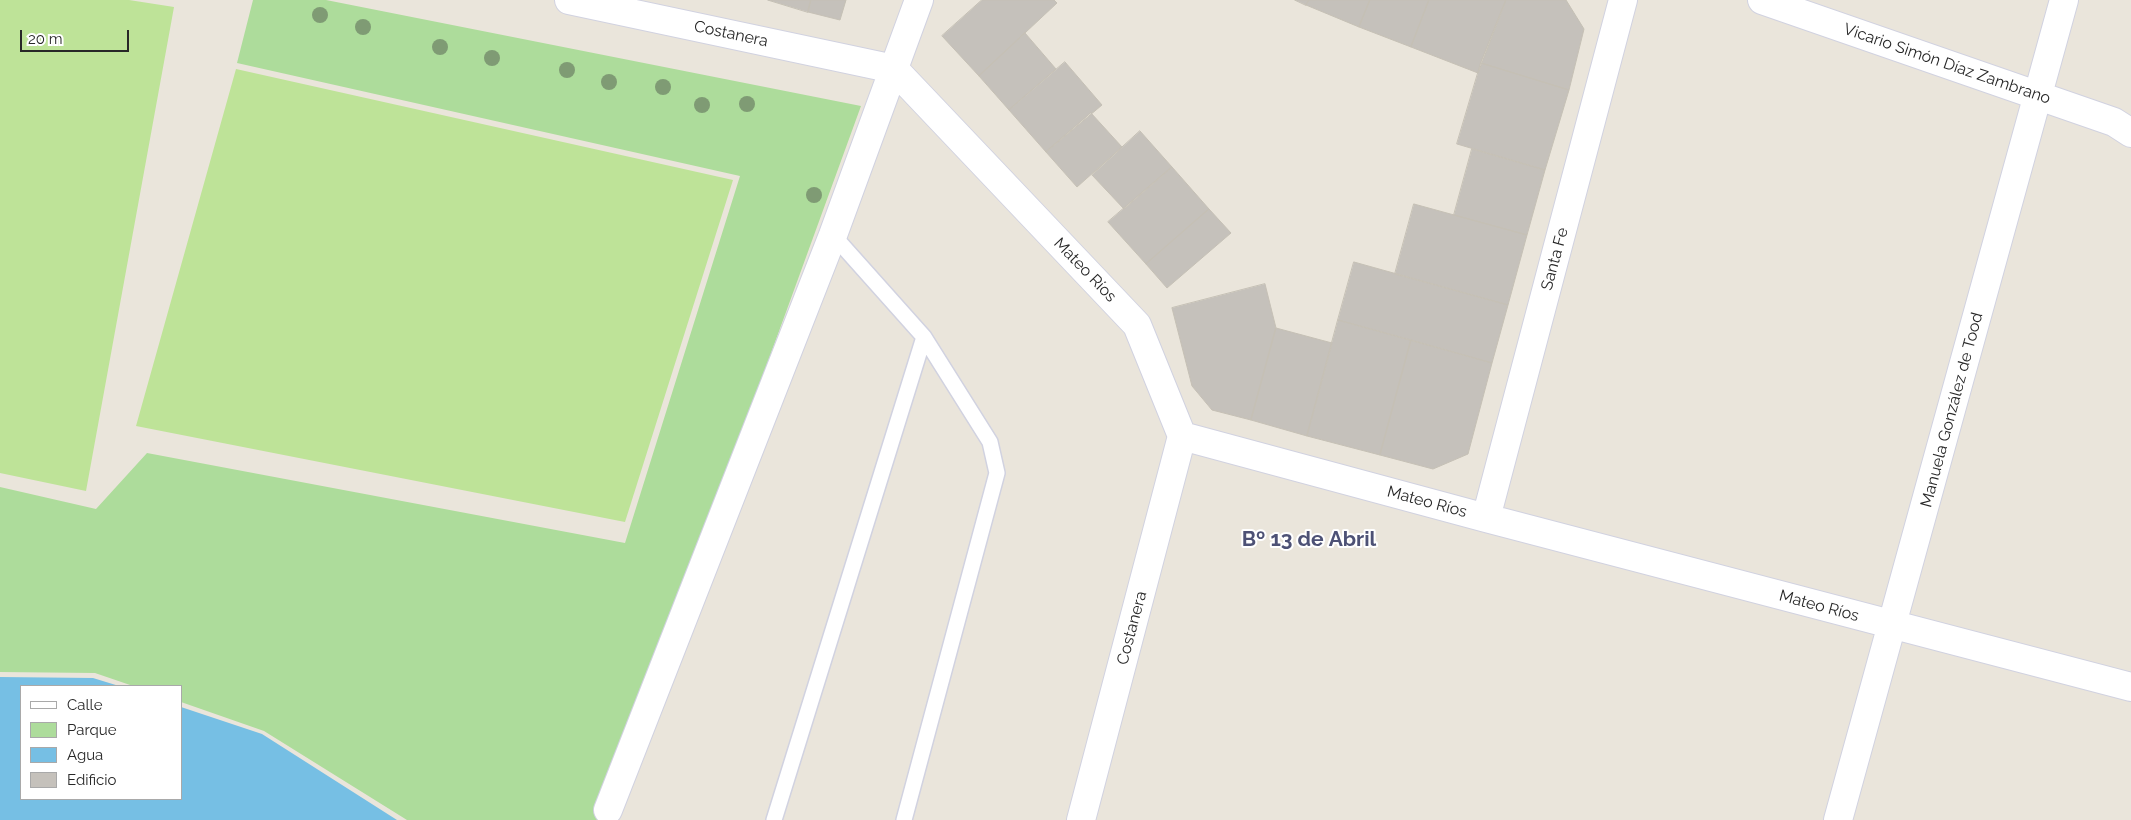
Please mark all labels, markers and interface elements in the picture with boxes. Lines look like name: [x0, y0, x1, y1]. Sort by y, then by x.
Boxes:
street label: Costanera: [692, 17, 770, 51]
scale bar: [22, 20, 131, 52]
street label: Vicario Simón Díaz Zambrano: [1841, 20, 2053, 108]
text: 20 m: [28, 30, 63, 48]
street label: Santa Fe: [1537, 226, 1573, 292]
street label: Mateo Ríos: [1050, 234, 1120, 306]
street label: Manuela González de Tood: [1917, 310, 1987, 510]
street label: Mateo Ríos: [1385, 482, 1469, 522]
district label: Bº 13 de Abril: [1242, 527, 1376, 553]
street label: Mateo Ríos: [1777, 586, 1861, 626]
street label: Costanera: [1113, 589, 1151, 667]
legend: [20, 685, 182, 800]
text: Calle: [67, 696, 102, 714]
text: Parque: [67, 721, 116, 739]
text: Agua: [67, 746, 103, 764]
text: Edificio: [67, 771, 117, 789]

